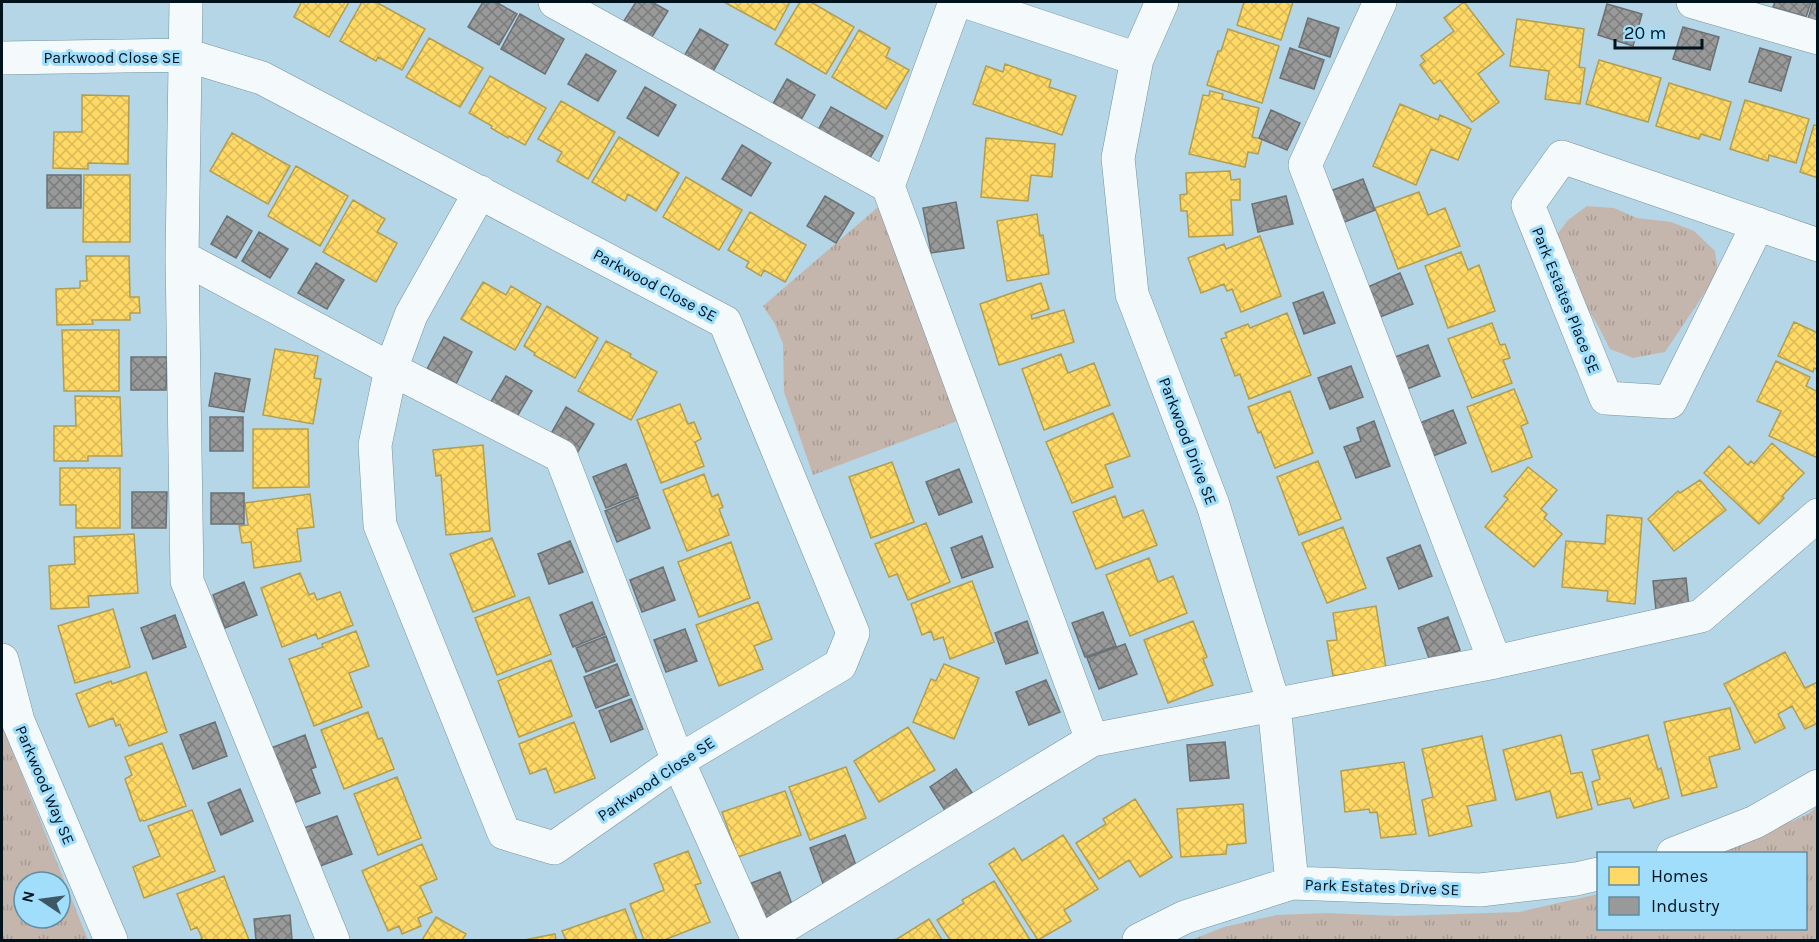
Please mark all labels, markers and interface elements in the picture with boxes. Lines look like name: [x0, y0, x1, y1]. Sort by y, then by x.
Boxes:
scale bar: [1615, 12, 1702, 50]
text: 20 m: [1624, 22, 1666, 44]
street label: Parkwood Close SE: [44, 48, 180, 67]
street label: Park Estates Place SE: [1528, 224, 1604, 376]
street label: Parkwood Close SE: [590, 244, 720, 326]
street label: Parkwood Drive SE: [1155, 375, 1221, 507]
street label: Parkwood Way SE: [11, 723, 79, 847]
street label: Parkwood Close SE: [594, 733, 718, 825]
legend: [1597, 852, 1807, 930]
text: Homes: [1651, 865, 1708, 887]
north arrow: [12, 870, 72, 930]
street label: Park Estates Drive SE: [1304, 875, 1460, 899]
text: N: [17, 889, 38, 904]
text: Industry: [1651, 895, 1720, 917]

